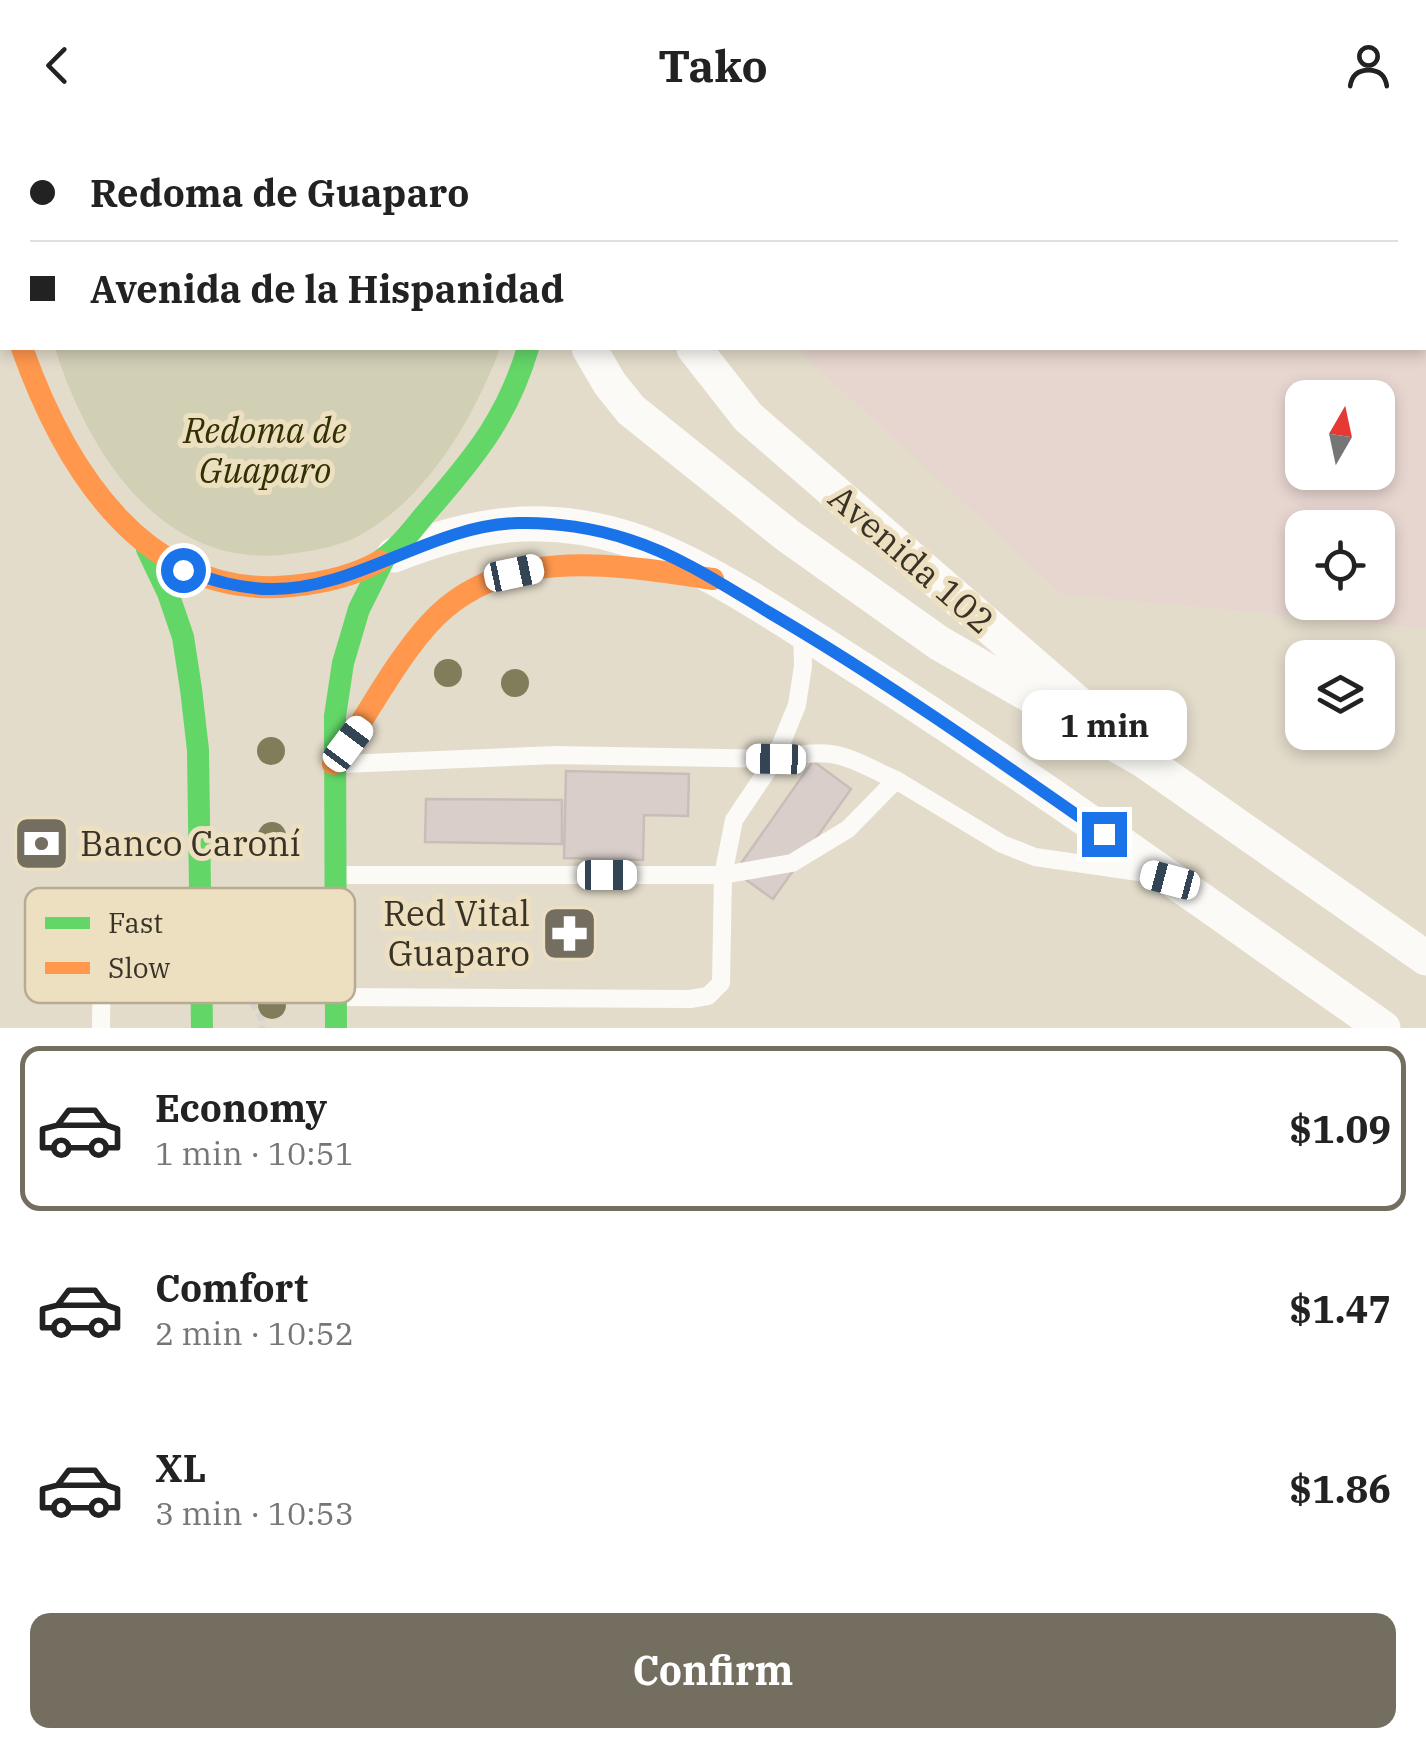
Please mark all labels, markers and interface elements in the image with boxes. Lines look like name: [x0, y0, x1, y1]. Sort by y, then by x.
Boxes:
text: Tako: [658, 36, 768, 94]
icon: back: [30, 38, 85, 93]
icon: person: [1341, 38, 1396, 93]
text: Redoma de Guaparo: [90, 168, 469, 217]
text: Avenida de la Hispanidad: [90, 264, 564, 313]
north arrow: [1285, 380, 1395, 490]
map controls: [1285, 380, 1395, 750]
park label: Redoma de Guaparo: [182, 407, 347, 493]
street label: Avenida 102: [819, 474, 1005, 644]
button: locate: [1285, 510, 1395, 620]
route start: [161, 548, 206, 593]
car: [482, 552, 546, 594]
button: layers: [1285, 640, 1395, 750]
callout: 1 min: [1022, 689, 1186, 759]
text: 1 min: [1060, 704, 1149, 746]
car: [318, 711, 378, 777]
car: [746, 743, 806, 775]
route end: [1082, 812, 1127, 857]
bank icon: Banco Caroní: [11, 813, 71, 873]
place label: Banco Caroní: [80, 820, 301, 866]
car: [1137, 858, 1203, 902]
car: [577, 860, 637, 890]
legend: [25, 888, 355, 1003]
place label: Red Vital Guaparo: [383, 890, 530, 976]
pharmacy icon: Red Vital Guaparo: [539, 903, 599, 963]
text: Fast: [108, 904, 163, 941]
text: Slow: [108, 949, 170, 986]
text: Economy: [155, 1083, 327, 1132]
icon: car: [35, 1084, 125, 1174]
text: $1.09: [1289, 1104, 1391, 1153]
text: 1 min · 10:51: [155, 1132, 354, 1174]
text: Comfort: [155, 1263, 308, 1312]
icon: car: [35, 1264, 125, 1354]
text: $1.47: [1289, 1284, 1391, 1333]
text: 2 min · 10:52: [155, 1312, 354, 1354]
text: XL: [155, 1443, 206, 1492]
icon: car: [35, 1444, 125, 1534]
text: $1.86: [1289, 1464, 1391, 1513]
text: 3 min · 10:53: [155, 1492, 354, 1534]
button: Confirm: [30, 1613, 1396, 1728]

